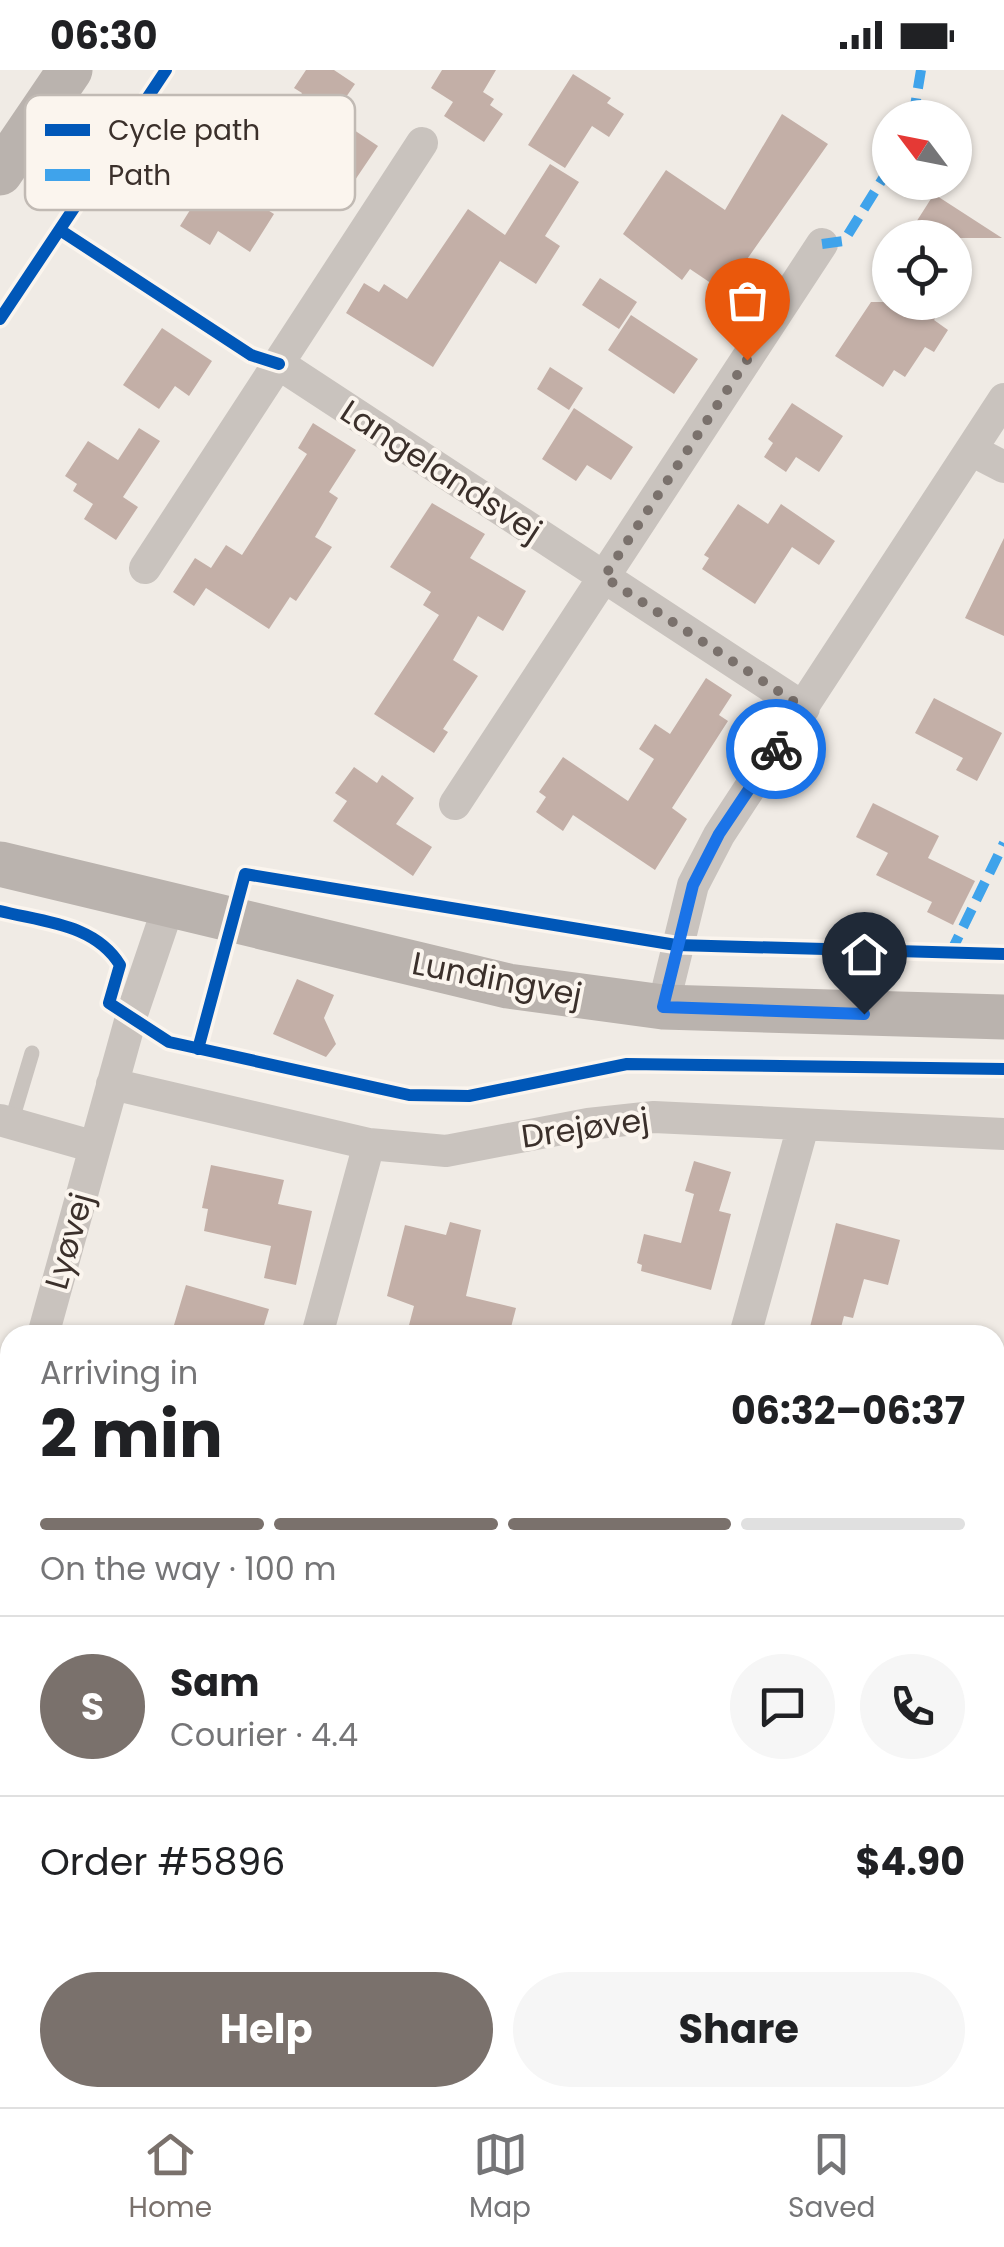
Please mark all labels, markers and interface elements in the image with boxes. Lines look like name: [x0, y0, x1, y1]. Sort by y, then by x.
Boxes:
text: 06:30: [50, 9, 158, 62]
legend: [25, 95, 355, 210]
north arrow: [872, 100, 972, 200]
map controls: [872, 100, 972, 320]
text: Cycle path: [108, 111, 260, 150]
text: Path: [108, 156, 171, 195]
button: locate: [872, 220, 972, 320]
pin: [705, 258, 790, 361]
icon: bag: [720, 273, 775, 328]
street label: Langelandsvej: [332, 389, 551, 552]
courier: [726, 699, 826, 799]
icon: bike: [749, 722, 804, 777]
pin: [822, 912, 907, 1015]
icon: home: [837, 927, 892, 982]
street label: Lundingvej: [408, 940, 586, 1017]
street label: Drejøvej: [518, 1096, 652, 1159]
street label: Lyøvej: [33, 1188, 104, 1294]
text: Arriving in: [40, 1350, 198, 1395]
text: 06:32–06:37: [731, 1384, 965, 1437]
text: 2 min: [40, 1389, 223, 1480]
text: On the way · 100 m: [40, 1546, 336, 1591]
button: chat: [730, 1654, 835, 1759]
button: phone: [860, 1654, 965, 1759]
text: Sam: [170, 1656, 259, 1709]
text: S: [81, 1680, 104, 1733]
text: Courier · 4.4: [170, 1712, 358, 1757]
text: Order #5896: [40, 1835, 285, 1888]
text: $4.90: [855, 1835, 965, 1888]
button: Help: [40, 1972, 493, 2087]
button: Share: [513, 1972, 965, 2087]
tab: Home: [129, 2127, 212, 2229]
tab: Map: [469, 2127, 531, 2229]
tab: Saved: [788, 2127, 875, 2229]

